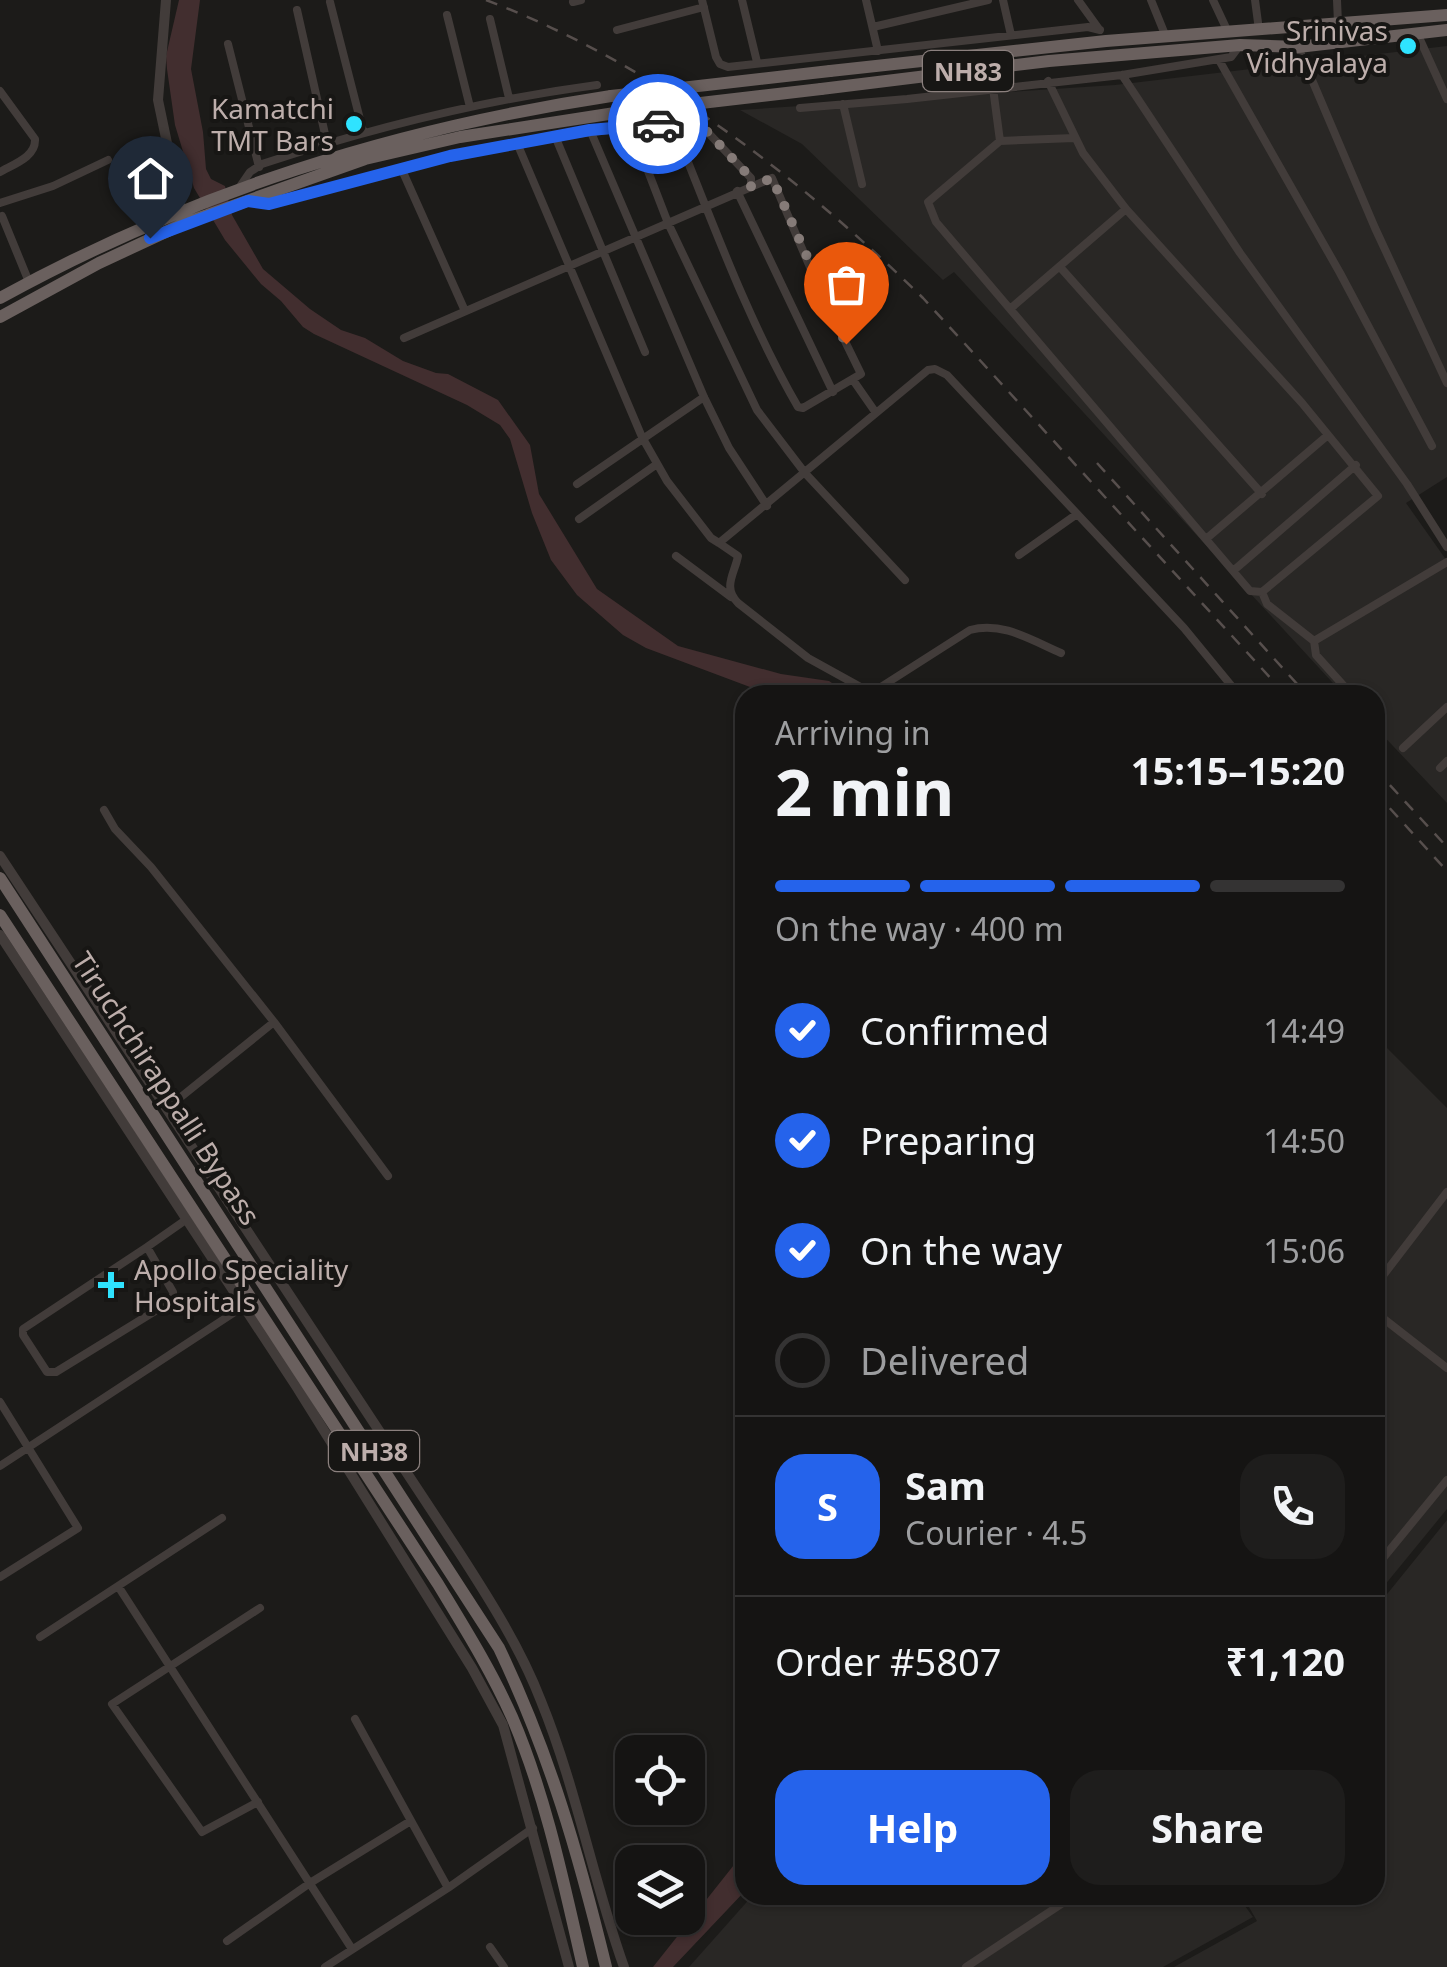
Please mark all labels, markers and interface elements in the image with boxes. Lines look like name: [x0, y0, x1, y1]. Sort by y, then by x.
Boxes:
place label: Srinivas Vidhyalaya: [1247, 11, 1388, 81]
marker: Srinivas Vidhyalaya: [1397, 35, 1419, 57]
road number: NH83: [923, 51, 1013, 91]
courier: [608, 74, 708, 174]
place label: Kamatchi TMT Bars: [211, 89, 334, 159]
icon: car: [631, 97, 686, 152]
marker: Kamatchi TMT Bars: [343, 113, 365, 135]
pin: [108, 136, 193, 239]
icon: home: [123, 151, 178, 206]
pin: [804, 242, 889, 345]
icon: bag: [819, 257, 874, 312]
text: Arriving in: [775, 711, 930, 754]
text: 15:15–15:20: [1131, 744, 1345, 796]
text: 2 min: [775, 747, 954, 835]
text: On the way · 400 m: [775, 907, 1064, 950]
street label: Tiruchchirappalli Bypass: [64, 944, 270, 1232]
icon: check: [775, 1003, 830, 1058]
text: Confirmed: [860, 1004, 1049, 1056]
text: 14:49: [1263, 1009, 1345, 1052]
icon: check: [775, 1113, 830, 1168]
text: Preparing: [860, 1114, 1036, 1166]
text: 14:50: [1263, 1119, 1345, 1162]
icon: check: [775, 1223, 830, 1278]
text: On the way: [860, 1224, 1062, 1276]
text: 15:06: [1263, 1229, 1345, 1272]
place label: Apollo Speciality Hospitals: [134, 1250, 349, 1320]
marker: Apollo Speciality Hospitals: [98, 1272, 124, 1298]
text: Delivered: [860, 1334, 1029, 1386]
road number: NH38: [329, 1431, 419, 1471]
button: phone: [1240, 1454, 1345, 1559]
text: Sam: [905, 1459, 986, 1511]
text: S: [817, 1480, 838, 1532]
text: Courier · 4.5: [905, 1511, 1088, 1554]
text: Order #5807: [775, 1635, 1001, 1687]
text: ₹1,120: [1225, 1635, 1345, 1687]
map controls: [615, 1735, 705, 1935]
button: locate: [615, 1735, 705, 1825]
button: Help: [775, 1770, 1050, 1885]
button: Share: [1070, 1770, 1345, 1885]
button: layers: [615, 1845, 705, 1935]

